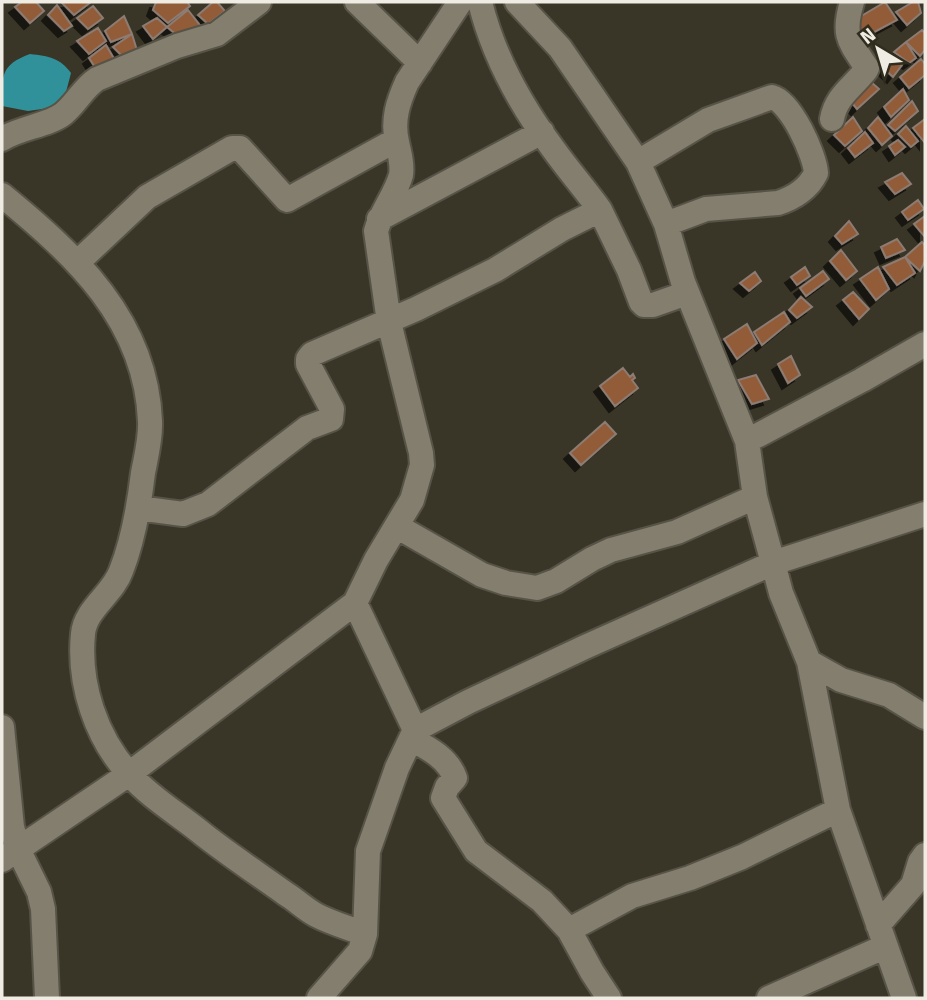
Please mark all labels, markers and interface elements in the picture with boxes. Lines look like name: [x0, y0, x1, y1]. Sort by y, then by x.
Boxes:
north arrow: [843, 14, 913, 84]
text: N: [856, 23, 880, 49]

